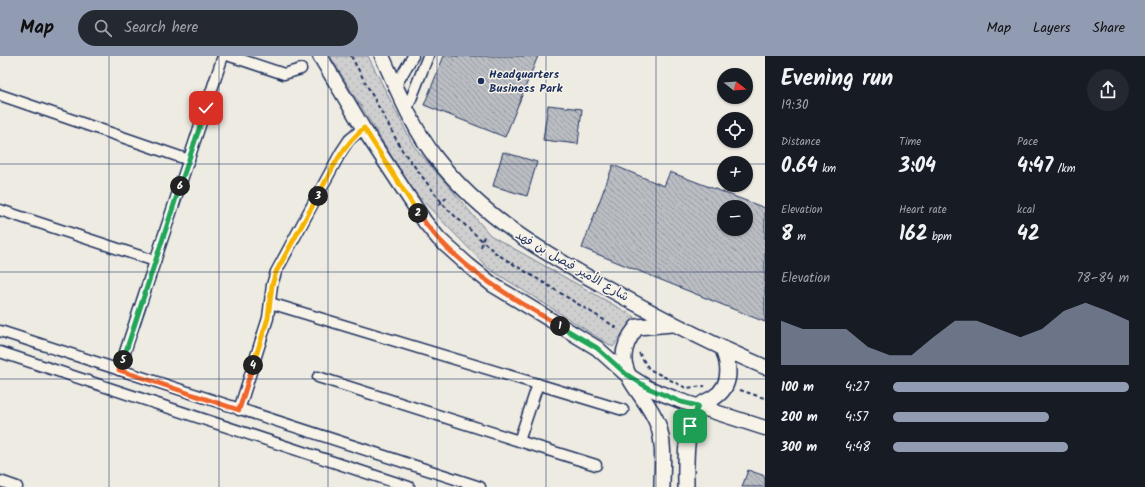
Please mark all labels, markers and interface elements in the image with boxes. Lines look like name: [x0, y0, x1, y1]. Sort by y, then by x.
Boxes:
search box: [78, 10, 358, 46]
text: Map: [20, 13, 54, 43]
text: Search here: [124, 16, 198, 40]
icon: search: [92, 17, 114, 39]
text: Map: [987, 17, 1011, 39]
text: Layers: [1033, 17, 1071, 39]
text: Share: [1093, 17, 1125, 39]
text: Evening run: [781, 62, 893, 97]
place label: Headquarters Business Park: [489, 65, 563, 98]
north arrow: [717, 68, 753, 104]
map controls: [717, 68, 753, 236]
button: share: [1087, 69, 1129, 111]
marker: Headquarters Business Park: [476, 76, 486, 86]
pin: [189, 91, 223, 125]
text: 19:30: [781, 95, 809, 116]
icon: check: [195, 97, 217, 119]
button: locate: [717, 112, 753, 148]
text: Distance: [781, 133, 821, 151]
text: Time: [899, 133, 921, 151]
text: Pace: [1017, 133, 1038, 151]
text: 0.64: [781, 151, 818, 183]
text: 3:04: [899, 151, 936, 183]
text: 4:47: [1017, 151, 1053, 183]
button: +: [717, 156, 753, 192]
text: km: [818, 160, 836, 178]
text: /km: [1053, 160, 1075, 178]
pin: 6: [170, 176, 190, 196]
text: 6: [177, 177, 183, 195]
pin: 3: [308, 186, 328, 206]
text: 3: [315, 187, 321, 205]
button: −: [717, 200, 753, 236]
text: Elevation: [781, 201, 823, 219]
text: Heart rate: [899, 201, 947, 219]
text: kcal: [1017, 201, 1035, 219]
pin: 2: [408, 203, 428, 223]
text: 2: [415, 204, 421, 222]
text: 8: [781, 219, 793, 251]
text: 162: [899, 219, 928, 251]
text: 42: [1017, 219, 1040, 251]
street label: شارع الأمير فيصل بن فهد: [512, 226, 632, 306]
text: m: [793, 228, 806, 246]
text: bpm: [928, 228, 952, 246]
text: Elevation: [781, 268, 830, 289]
text: 78–84 m: [1077, 268, 1129, 289]
pin: 1: [550, 316, 570, 336]
text: 1: [558, 317, 562, 335]
pin: 5: [113, 350, 133, 370]
text: 5: [120, 351, 126, 369]
pin: 4: [243, 355, 263, 375]
text: 4: [250, 356, 256, 374]
text: 100 m: [781, 377, 814, 398]
text: 4:27: [845, 377, 869, 398]
text: 200 m: [781, 407, 818, 428]
text: 4:57: [845, 407, 868, 428]
pin: [673, 409, 707, 443]
icon: arrive: [679, 415, 701, 437]
text: 300 m: [781, 437, 817, 458]
text: 4:48: [845, 437, 870, 458]

